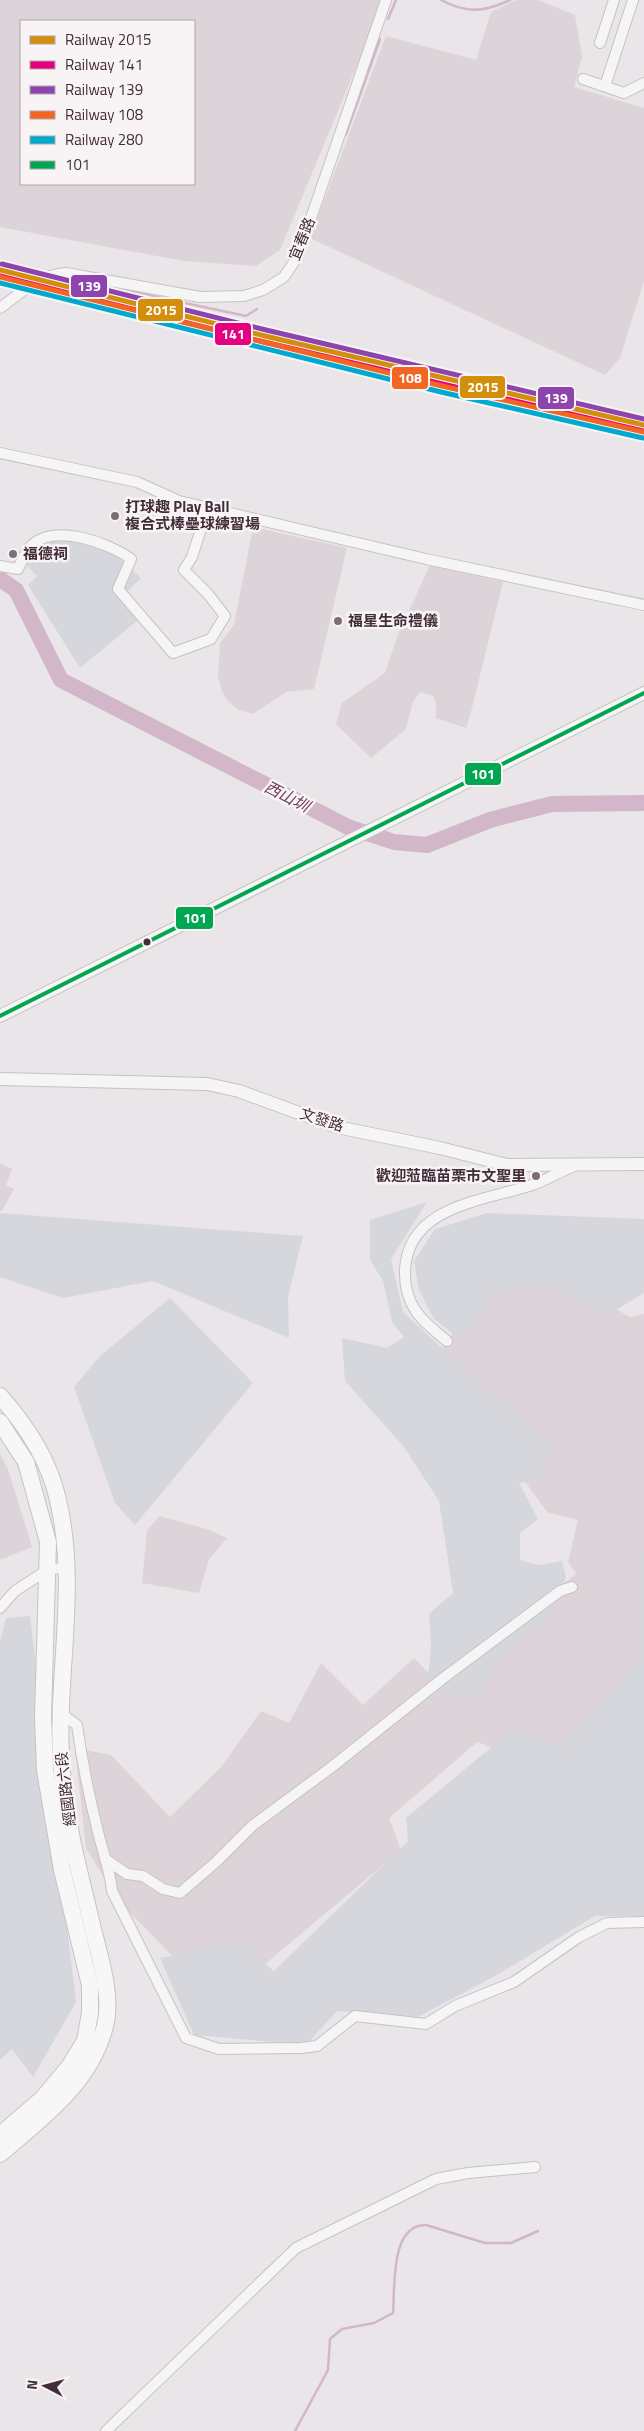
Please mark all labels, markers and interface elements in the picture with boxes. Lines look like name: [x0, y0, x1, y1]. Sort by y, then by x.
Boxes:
legend: [20, 20, 195, 185]
text: Railway 2015: [65, 28, 151, 51]
text: Railway 141: [65, 53, 143, 76]
text: Railway 139: [65, 78, 143, 101]
text: Railway 108: [65, 103, 143, 126]
text: Railway 280: [65, 128, 143, 151]
text: 101: [65, 153, 90, 176]
street label: 宜春路: [282, 214, 321, 264]
line badge: 139: [70, 274, 108, 298]
text: 139: [77, 275, 101, 296]
line badge: 2015: [137, 298, 184, 322]
text: 2015: [145, 299, 177, 320]
line badge: 141: [214, 322, 252, 346]
text: 141: [221, 323, 245, 344]
line badge: 108: [391, 366, 429, 390]
text: 108: [398, 367, 422, 388]
line badge: 2015: [459, 375, 506, 399]
text: 2015: [467, 376, 499, 397]
line badge: 139: [537, 386, 575, 410]
text: 139: [544, 387, 568, 408]
place label: 打球趣 Play Ball 複合式棒壘球練習場: [125, 495, 260, 535]
marker: 打球趣 Play Ball 複合式棒壘球練習場: [109, 510, 121, 522]
place label: 福德祠: [23, 542, 68, 565]
marker: 福德祠: [7, 548, 19, 560]
place label: 福星生命禮儀: [348, 609, 438, 632]
marker: 福星生命禮儀: [332, 615, 344, 627]
line badge: 101: [464, 762, 502, 786]
text: 101: [471, 763, 495, 784]
water label: 西山圳: [260, 774, 316, 818]
line badge: 101: [175, 906, 214, 930]
text: 101: [183, 907, 207, 928]
unlabelled marker: [142, 937, 152, 947]
street label: 文發路: [297, 1102, 347, 1137]
place label: 歡迎蒞臨苗栗市文聖里: [376, 1164, 526, 1187]
marker: 歡迎蒞臨苗栗市文聖里: [530, 1170, 542, 1182]
street label: 經國路六段: [50, 1750, 81, 1828]
north arrow: [20, 2361, 70, 2411]
text: N: [21, 2379, 43, 2391]

